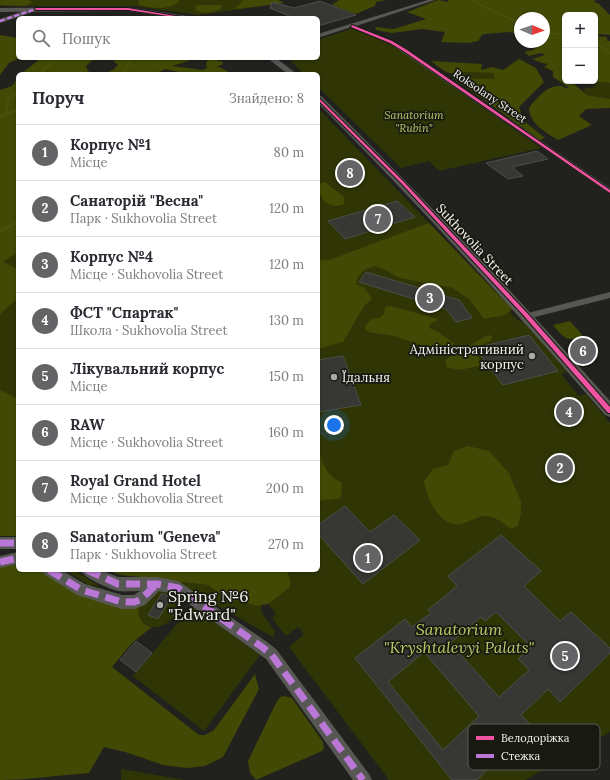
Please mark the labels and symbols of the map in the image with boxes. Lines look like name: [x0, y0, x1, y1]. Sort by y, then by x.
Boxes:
north arrow: [514, 12, 550, 48]
street label: Roksolany Street: [450, 66, 530, 126]
park label: Sanatorium "Rubin": [384, 108, 444, 135]
pin: 8: [337, 158, 363, 188]
street label: Sukhovolia Street: [432, 200, 517, 289]
pin: 7: [365, 204, 391, 234]
pin: 3: [417, 283, 443, 313]
pin: 6: [570, 336, 596, 366]
place label: Адміністративний корпус: [409, 341, 524, 373]
marker: Адміністративний корпус: [527, 351, 537, 361]
place label: Їдальня: [342, 369, 390, 386]
marker: Їдальня: [329, 372, 339, 382]
pin: 4: [556, 397, 582, 427]
your location: [324, 415, 344, 435]
pin: 2: [547, 453, 573, 483]
pin: 1: [355, 543, 381, 573]
place label: Spring №6 "Edward": [168, 586, 249, 624]
marker: Spring №6 "Edward": [155, 600, 165, 610]
park label: Sanatorium "Kryshtalevyi Palats": [384, 619, 534, 657]
pin: 5: [552, 641, 578, 671]
legend: [468, 724, 600, 770]
text: Велодоріжка: [501, 731, 570, 745]
text: Стежка: [501, 749, 541, 763]

